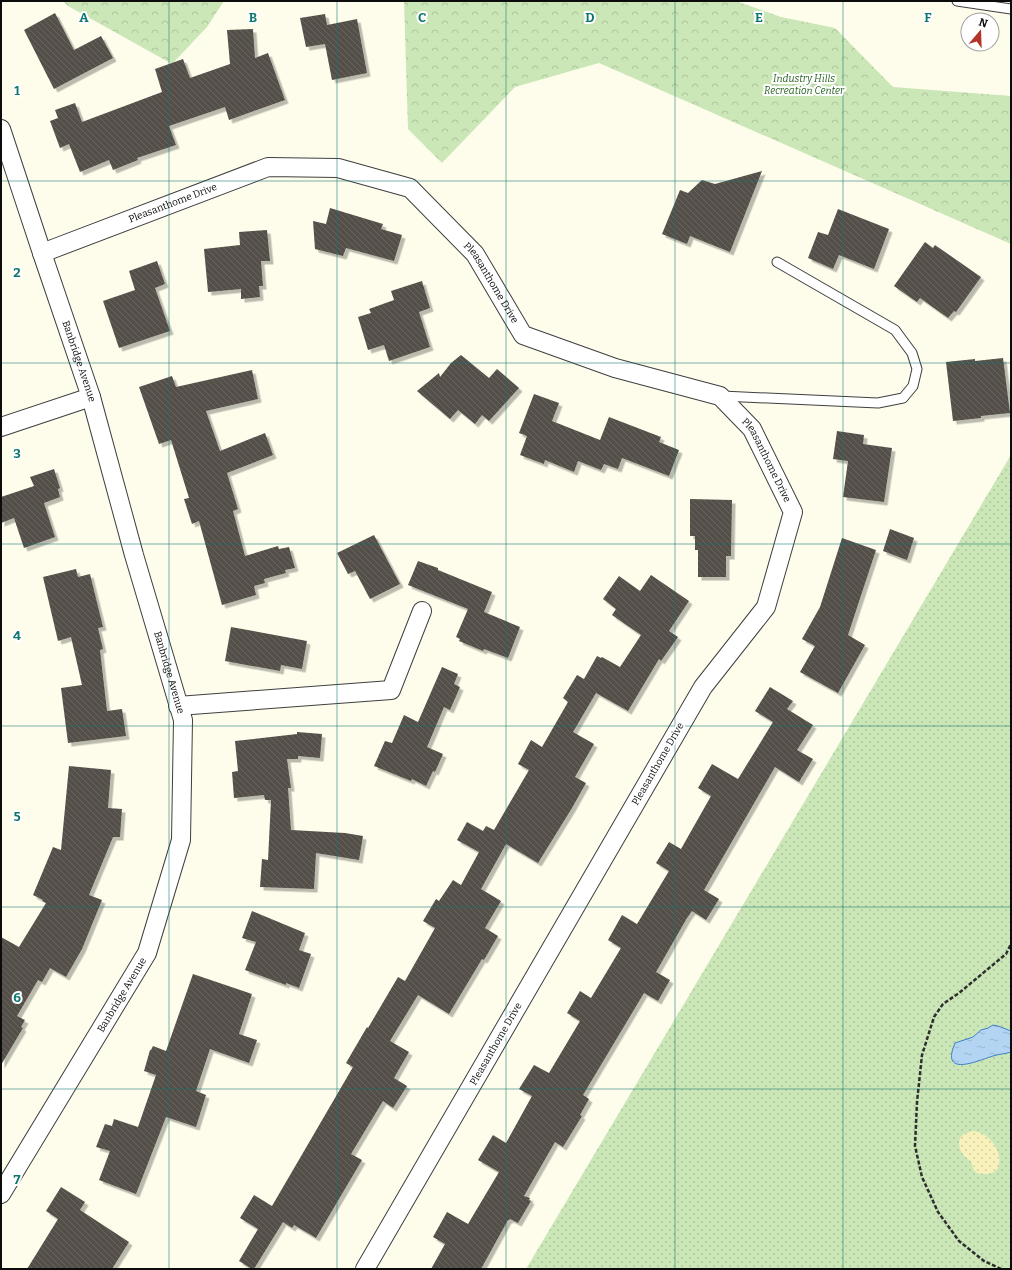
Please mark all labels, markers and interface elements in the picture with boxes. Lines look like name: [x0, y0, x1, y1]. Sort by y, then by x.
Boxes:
text: A: [79, 10, 89, 25]
text: B: [249, 10, 257, 25]
text: C: [418, 10, 426, 25]
text: D: [585, 10, 595, 25]
text: E: [755, 10, 763, 25]
text: F: [924, 10, 932, 25]
north arrow: [960, 12, 1000, 52]
text: N: [977, 15, 990, 31]
park label: Industry Hills Recreation Center: [764, 73, 845, 97]
text: 1: [14, 83, 20, 98]
street label: Pleasanthome Drive: [127, 181, 219, 225]
street label: Pleasanthome Drive: [461, 240, 521, 326]
text: 2: [13, 265, 21, 280]
street label: Banbridge Avenue: [59, 319, 98, 403]
street label: Pleasanthome Drive: [739, 416, 793, 504]
text: 3: [13, 446, 21, 461]
text: 4: [13, 628, 21, 643]
street label: Banbridge Avenue: [151, 630, 187, 715]
street label: Pleasanthome Drive: [629, 721, 687, 807]
text: 5: [13, 809, 21, 824]
street label: Banbridge Avenue: [95, 955, 149, 1035]
text: 6: [13, 990, 21, 1005]
street label: Pleasanthome Drive: [467, 1001, 525, 1087]
text: 7: [14, 1172, 21, 1187]

